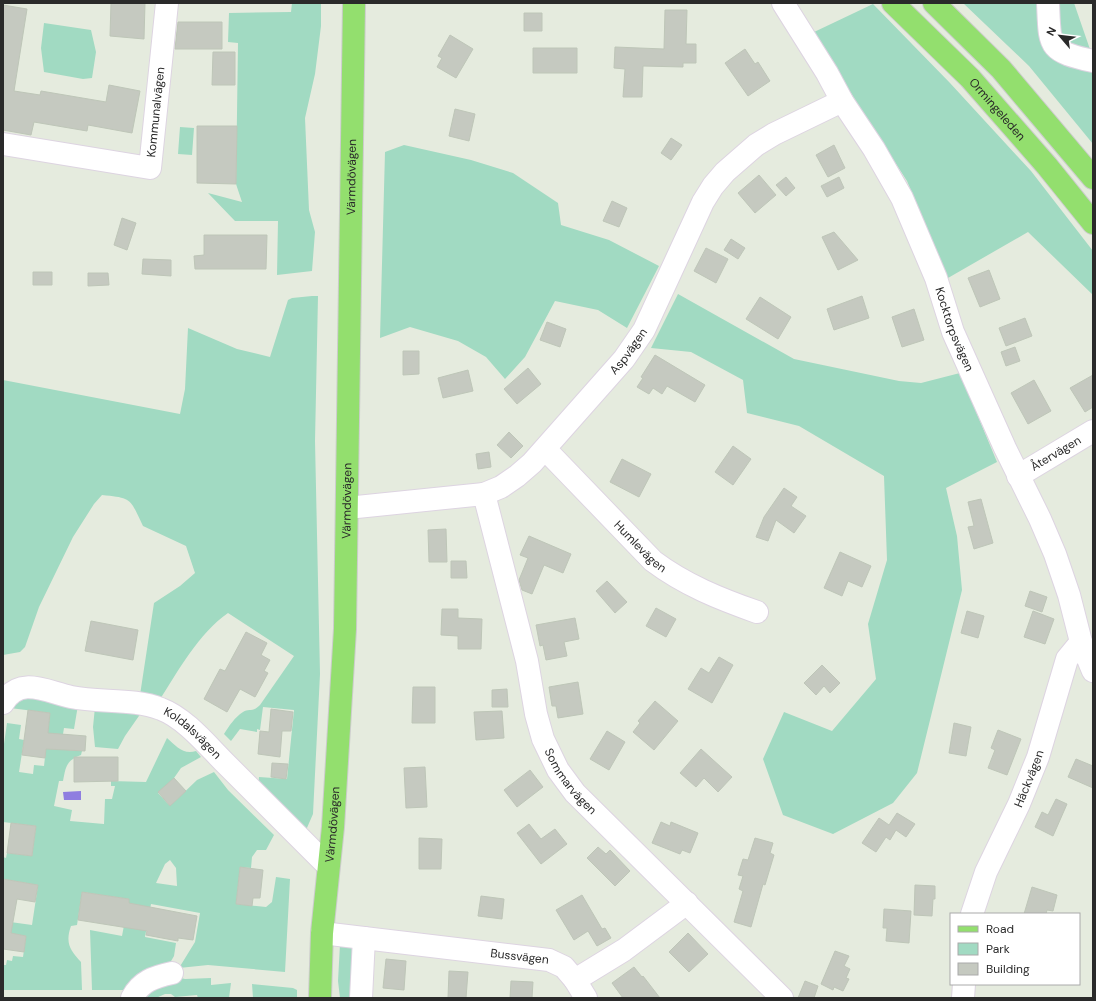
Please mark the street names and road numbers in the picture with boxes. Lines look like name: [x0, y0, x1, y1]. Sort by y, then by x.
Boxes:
street label: Kommunalvägen: [143, 66, 168, 158]
street label: Ormingeleden: [966, 75, 1029, 144]
street label: Värmdövägen: [343, 139, 360, 215]
street label: Kocktorpsvägen: [931, 285, 978, 374]
street label: Aspvägen: [606, 325, 651, 378]
street label: Återvägen: [1028, 432, 1084, 475]
street label: Värmdövägen: [338, 463, 355, 539]
street label: Humlevägen: [610, 517, 670, 576]
street label: Koldalsvägen: [161, 703, 225, 763]
street label: Sommarvägen: [541, 746, 600, 818]
street label: Häckvägen: [1010, 748, 1048, 810]
street label: Värmdövägen: [321, 786, 343, 863]
street label: Bussvägen: [490, 945, 550, 968]

